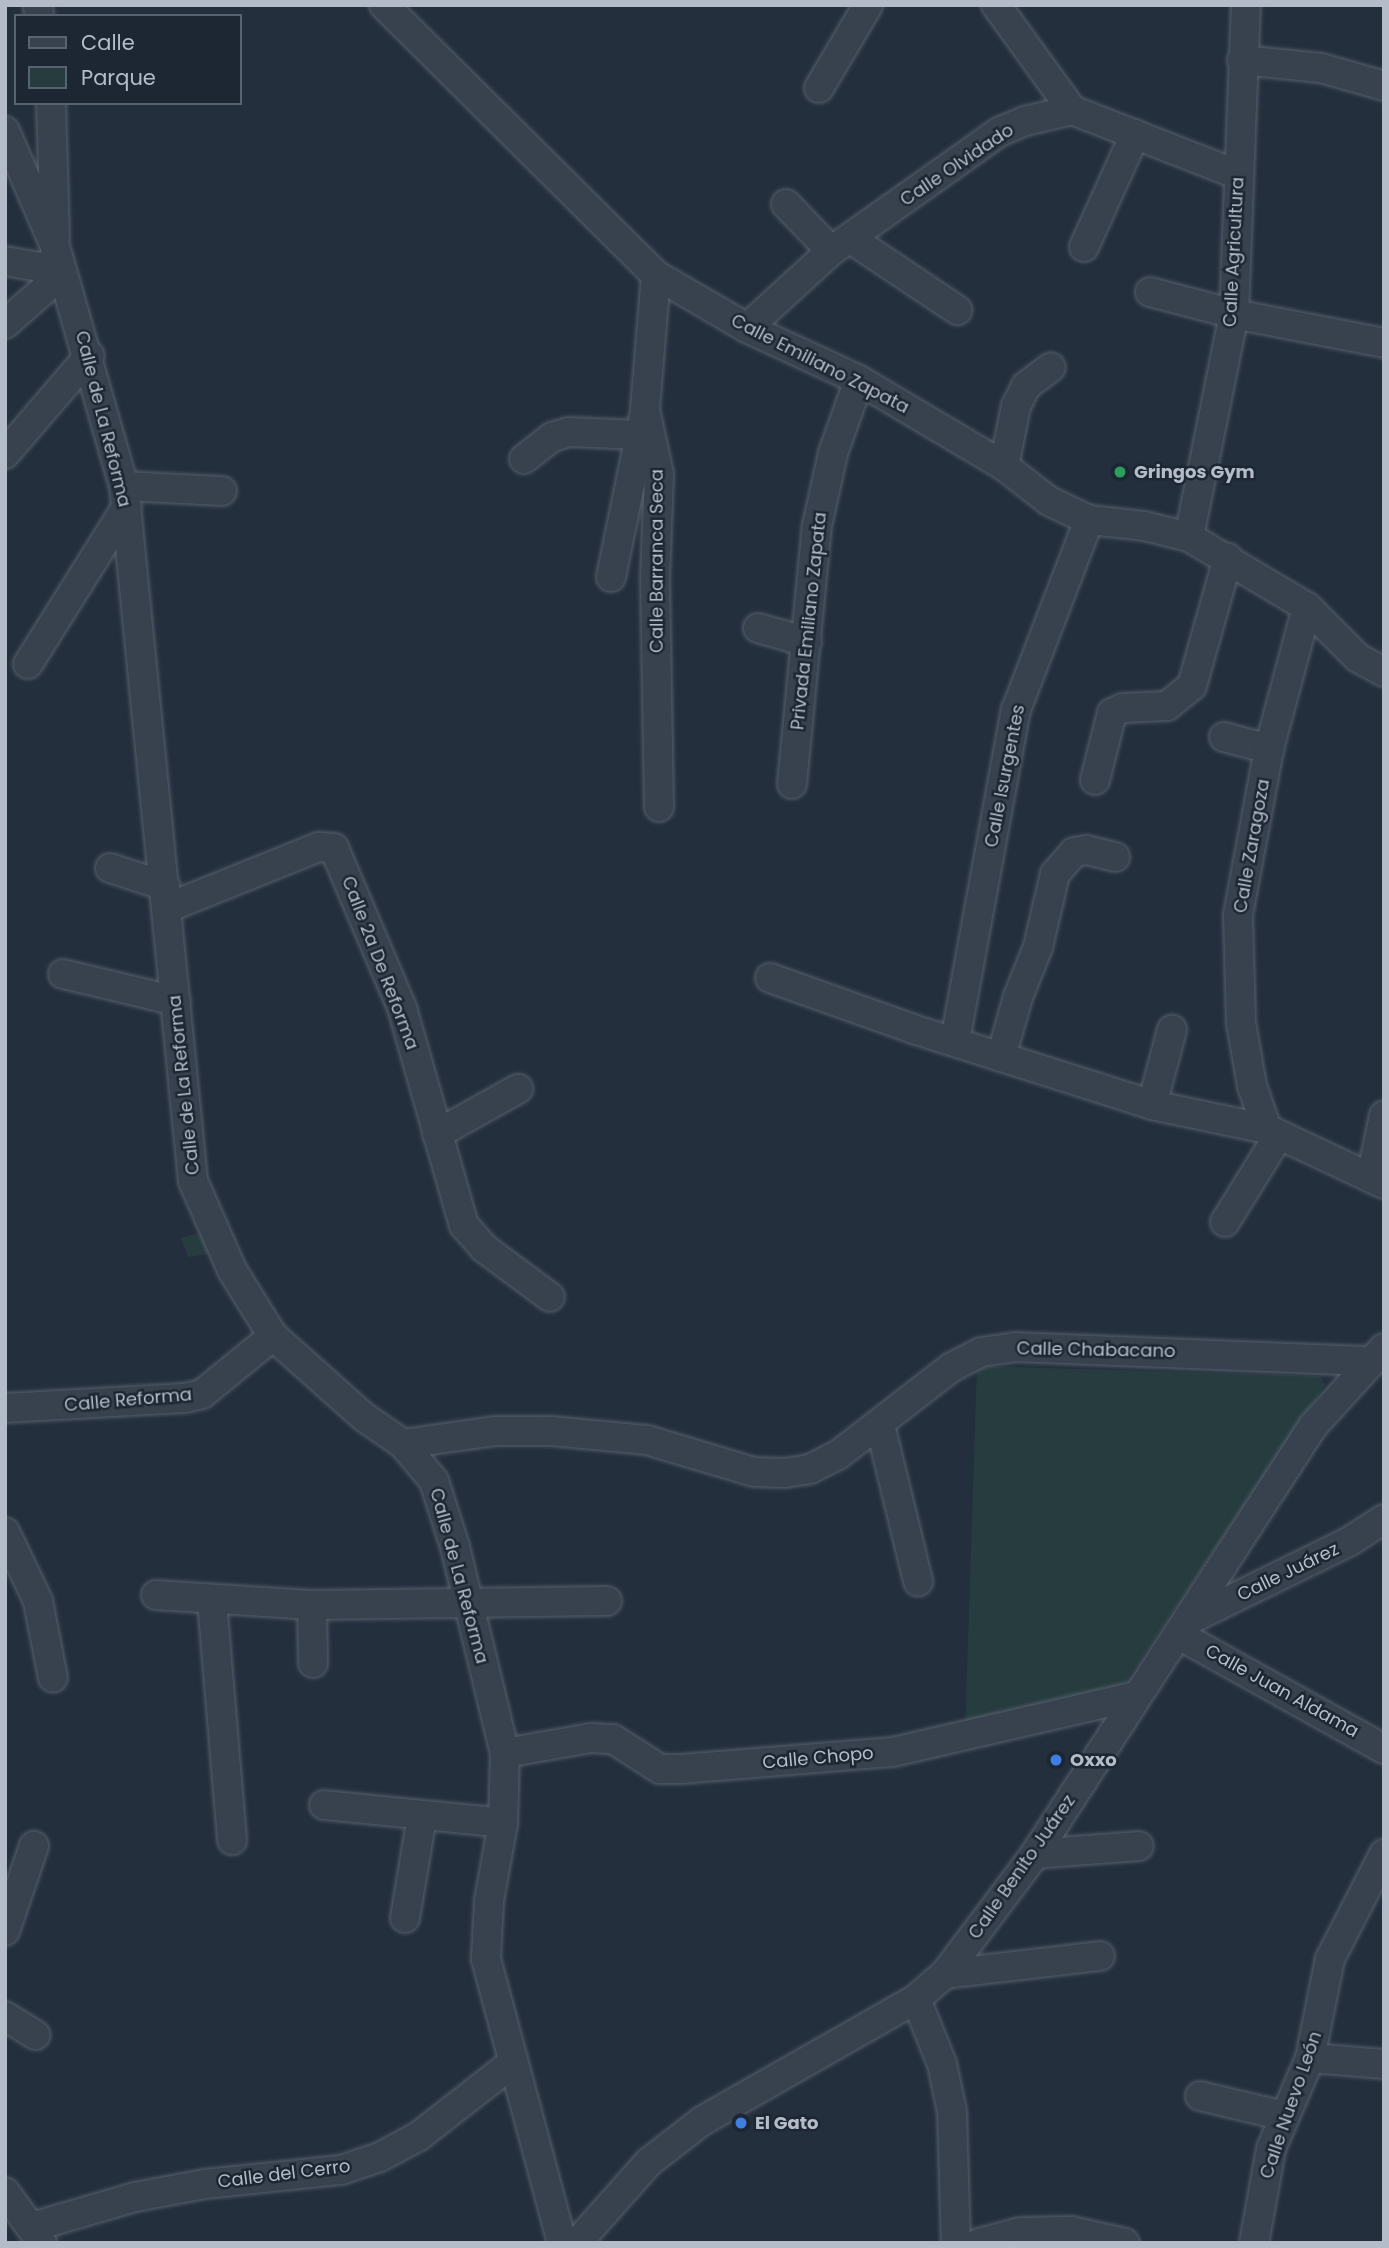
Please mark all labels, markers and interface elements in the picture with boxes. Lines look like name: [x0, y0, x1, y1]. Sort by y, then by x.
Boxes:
legend: [14, 14, 242, 105]
text: Calle: [81, 28, 135, 57]
text: Parque: [81, 63, 156, 92]
street label: Calle Olvidado: [896, 119, 1018, 211]
street label: Calle Agricultura: [1219, 176, 1249, 328]
street label: Calle Emiliano Zapata: [727, 310, 913, 418]
street label: Calle de La Reforma: [71, 329, 135, 509]
place label: Gringos Gym: [1134, 461, 1255, 483]
marker: Gringos Gym: [1112, 464, 1128, 480]
street label: Calle Barranca Seca: [646, 469, 668, 653]
street label: Privada Emiliano Zapata: [787, 511, 831, 731]
street label: Calle Isurgentes: [981, 703, 1029, 849]
street label: Calle Zaragoza: [1230, 777, 1274, 915]
street label: Calle 2a De Reforma: [337, 873, 423, 1053]
street label: Calle de La Reforma: [164, 994, 204, 1176]
street label: Calle Chabacano: [1016, 1338, 1176, 1362]
street label: Calle Reforma: [63, 1384, 193, 1416]
street label: Calle de La Reforma: [425, 1486, 493, 1666]
street label: Calle Juárez: [1234, 1538, 1342, 1606]
street label: Calle Juan Aldama: [1202, 1640, 1362, 1742]
street label: Calle Chopo: [762, 1742, 874, 1774]
place label: Oxxo: [1070, 1749, 1117, 1771]
marker: Oxxo: [1048, 1752, 1064, 1768]
street label: Calle Benito Juárez: [964, 1791, 1080, 1943]
street label: Calle Nuevo León: [1256, 2028, 1326, 2182]
place label: El Gato: [755, 2112, 819, 2134]
marker: El Gato: [733, 2115, 749, 2131]
street label: Calle del Cerro: [216, 2155, 352, 2193]

